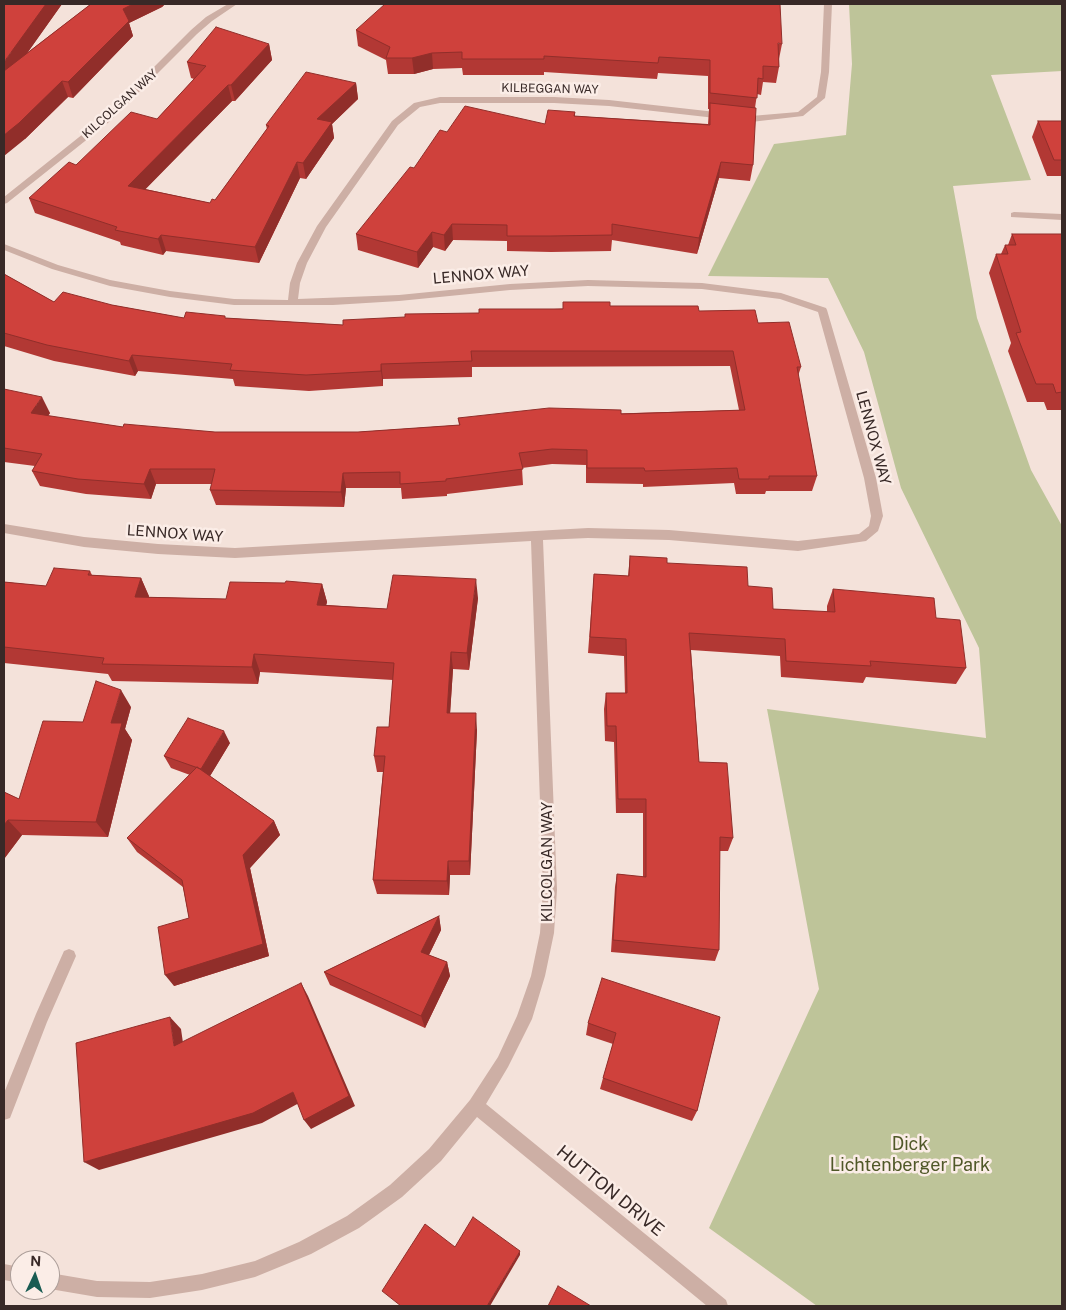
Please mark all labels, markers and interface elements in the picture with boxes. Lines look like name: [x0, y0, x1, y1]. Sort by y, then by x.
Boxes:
street label: KILCOLGAN WAY: [79, 66, 161, 142]
street label: KILBEGGAN WAY: [501, 81, 599, 97]
street label: LENNOX WAY: [432, 262, 530, 288]
street label: LENNOX WAY: [852, 389, 894, 487]
street label: LENNOX WAY: [126, 522, 224, 546]
street label: KILCOLGAN WAY: [538, 802, 556, 922]
park label: Dick Lichtenberger Park: [830, 1133, 990, 1176]
street label: HUTTON DRIVE: [552, 1141, 668, 1241]
north arrow: [10, 1250, 60, 1300]
text: N: [30, 1253, 42, 1269]

